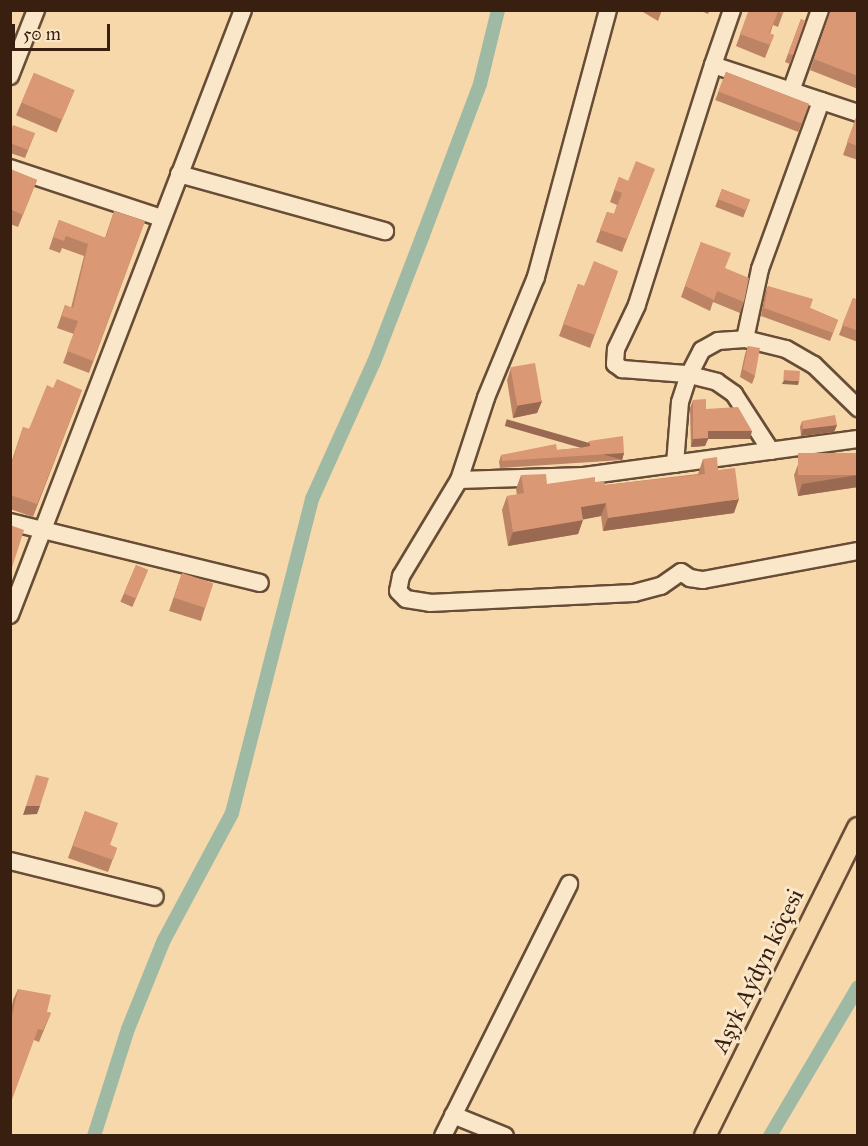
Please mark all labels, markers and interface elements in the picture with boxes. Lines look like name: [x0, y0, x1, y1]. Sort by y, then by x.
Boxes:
scale bar: [15, 12, 112, 50]
text: 50 m: [23, 23, 61, 45]
street label: Aşyk Aýdyn köçesi: [706, 884, 810, 1058]

